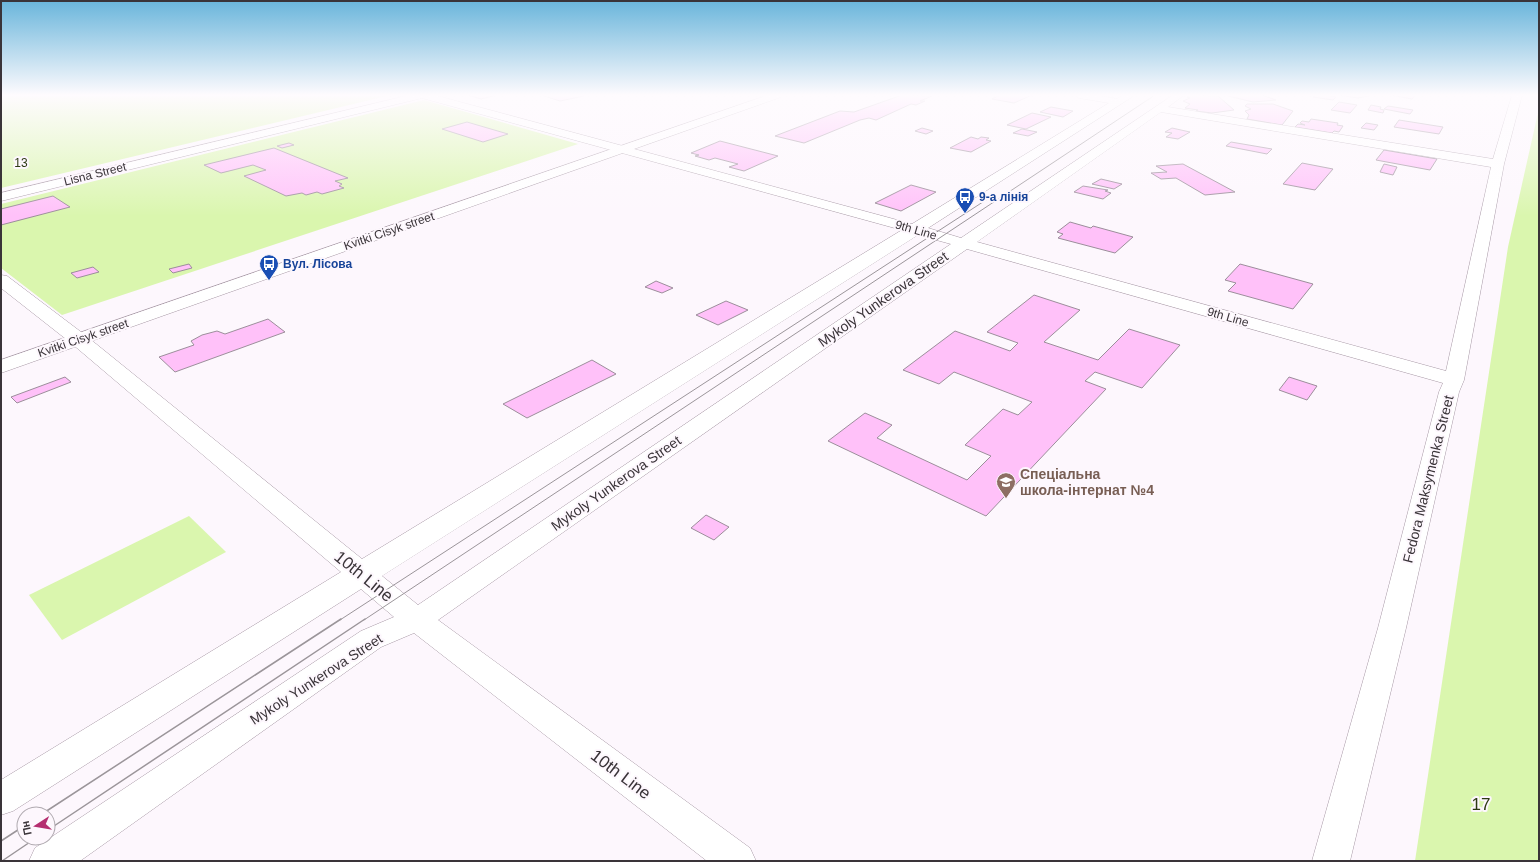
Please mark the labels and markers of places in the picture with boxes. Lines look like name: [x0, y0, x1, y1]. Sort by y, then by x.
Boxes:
bus stop icon: 9-а лінія: [954, 186, 976, 214]
place label: 9-а лінія: [979, 190, 1028, 204]
bus stop icon: Вул. Лісова: [258, 253, 280, 281]
place label: Вул. Лісова: [283, 257, 352, 271]
place label: Спеціальна школа-інтернат №4: [1020, 466, 1154, 498]
school or university icon: Спеціальна школа-інтернат №4: [995, 471, 1017, 499]

